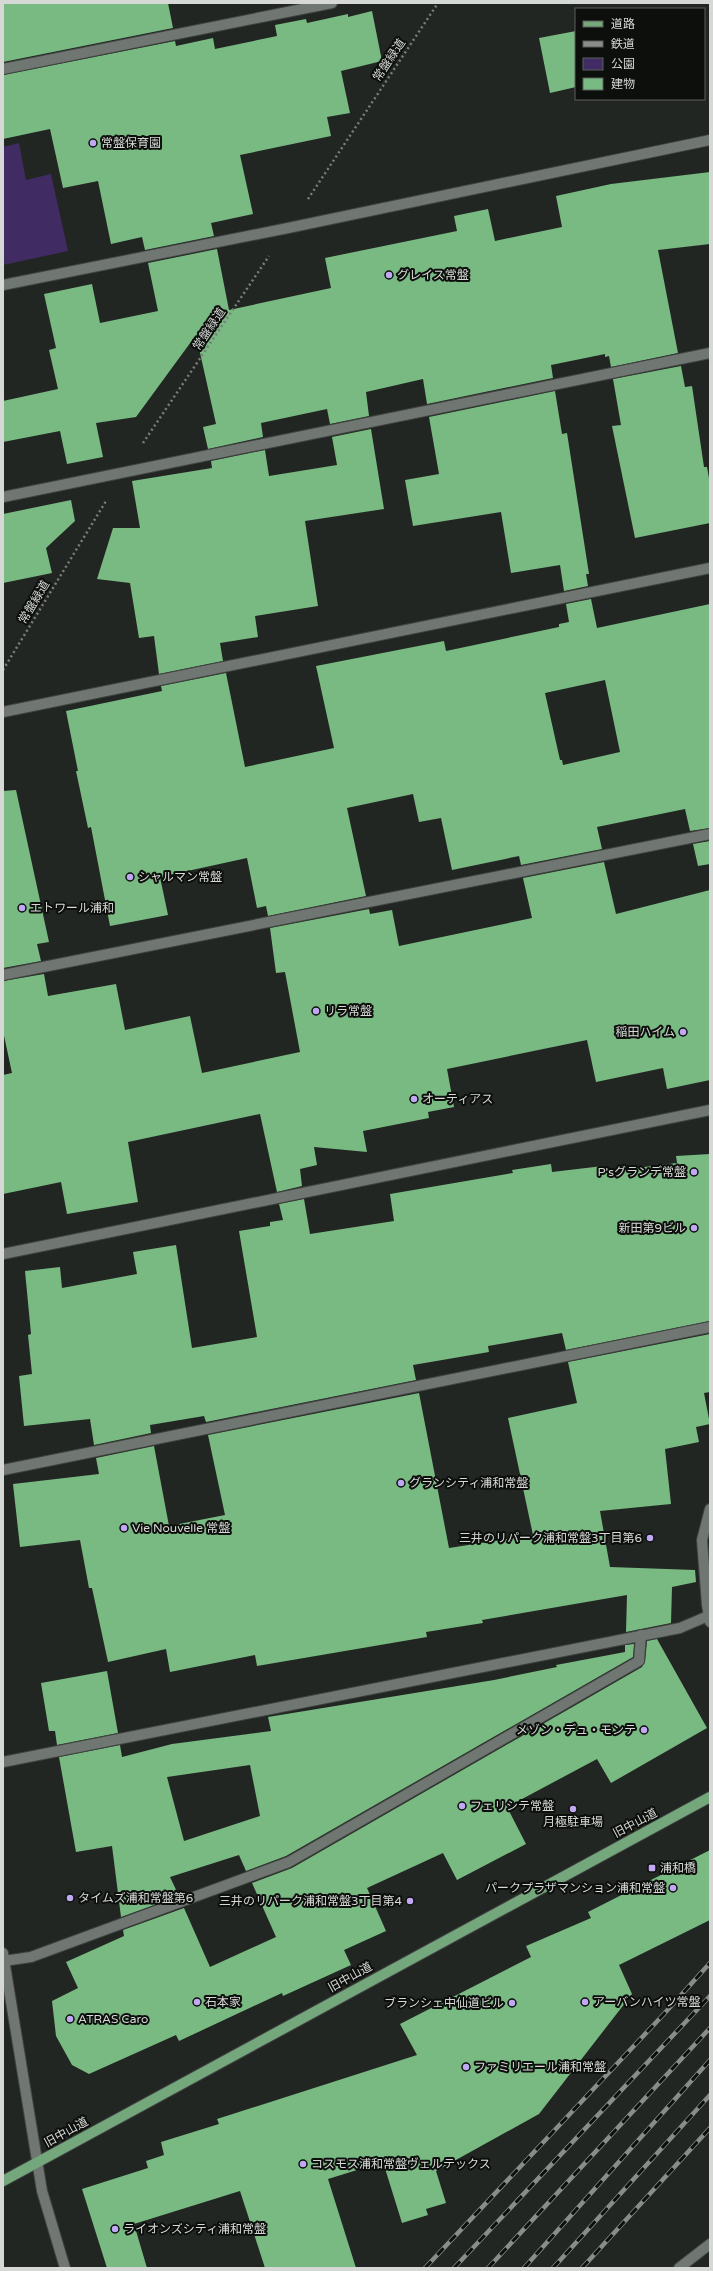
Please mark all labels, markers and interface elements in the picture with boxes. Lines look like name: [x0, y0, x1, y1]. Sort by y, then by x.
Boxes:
legend: [575, 8, 705, 100]
text: 道路: [611, 17, 635, 31]
street label: 常盤緑道: [370, 36, 408, 84]
text: 鉄道: [611, 37, 635, 51]
text: 公園: [611, 57, 635, 71]
text: 建物: [611, 77, 635, 91]
place label: 常盤保育園: [101, 136, 161, 150]
marker: 常盤保育園: [88, 138, 98, 148]
place label: グレイス常盤: [397, 268, 469, 282]
marker: グレイス常盤: [384, 270, 394, 280]
street label: 常盤緑道: [190, 305, 228, 353]
street label: 常盤緑道: [16, 578, 52, 626]
place label: シャルマン常盤: [138, 870, 222, 884]
marker: シャルマン常盤: [125, 872, 135, 882]
place label: エトワール浦和: [30, 901, 114, 915]
marker: エトワール浦和: [17, 903, 27, 913]
place label: リラ常盤: [324, 1004, 372, 1018]
marker: リラ常盤: [311, 1006, 321, 1016]
place label: 稲田ハイム: [615, 1025, 675, 1039]
marker: 稲田ハイム: [678, 1027, 688, 1037]
place label: オーティアス: [422, 1092, 493, 1106]
marker: オーティアス: [409, 1094, 419, 1104]
place label: P'sグランデ常盤: [598, 1165, 686, 1179]
marker: P'sグランデ常盤: [689, 1167, 699, 1177]
place label: 新田第9ビル: [618, 1221, 686, 1235]
marker: 新田第9ビル: [689, 1223, 699, 1233]
place label: グランシティ浦和常盤: [409, 1476, 528, 1490]
marker: グランシティ浦和常盤: [396, 1478, 406, 1488]
place label: Vie Nouvelle 常盤: [132, 1521, 230, 1535]
marker: Vie Nouvelle 常盤: [119, 1523, 129, 1533]
place label: 三井のリパーク浦和常盤3丁目第6: [459, 1531, 642, 1545]
marker: 三井のリパーク浦和常盤3丁目第6: [645, 1533, 655, 1543]
place label: メゾン・デュ・モンテ: [516, 1723, 636, 1737]
marker: メゾン・デュ・モンテ: [639, 1725, 649, 1735]
place label: フェリシテ常盤: [470, 1799, 554, 1813]
marker: フェリシテ常盤: [457, 1801, 467, 1811]
marker: 月極駐車場: [568, 1804, 578, 1814]
street label: 旧中山道: [611, 1806, 659, 1840]
place label: 月極駐車場: [543, 1815, 603, 1829]
place label: 浦和橋: [660, 1861, 696, 1875]
marker: 浦和橋: [647, 1863, 657, 1873]
place label: パークプラザマンション浦和常盤: [485, 1881, 665, 1895]
marker: パークプラザマンション浦和常盤: [668, 1883, 678, 1893]
place label: タイムズ浦和常盤第6: [78, 1891, 193, 1905]
marker: タイムズ浦和常盤第6: [65, 1893, 75, 1903]
place label: 三井のリパーク浦和常盤3丁目第4: [219, 1894, 402, 1908]
marker: 三井のリパーク浦和常盤3丁目第4: [405, 1896, 415, 1906]
street label: 旧中山道: [326, 1959, 374, 1995]
place label: 石本家: [205, 1995, 241, 2009]
place label: アーバンハイツ常盤: [593, 1995, 701, 2009]
place label: ブランシェ中仙道ビル: [384, 1996, 504, 2010]
marker: 石本家: [192, 1997, 202, 2007]
marker: アーバンハイツ常盤: [580, 1997, 590, 2007]
marker: ブランシェ中仙道ビル: [507, 1998, 517, 2008]
place label: ATRAS Caro: [78, 2012, 148, 2026]
marker: ATRAS Caro: [65, 2014, 75, 2024]
place label: ファミリエール浦和常盤: [474, 2060, 606, 2074]
marker: ファミリエール浦和常盤: [461, 2062, 471, 2072]
street label: 旧中山道: [42, 2114, 90, 2150]
place label: コスモス浦和常盤ヴェルテックス: [311, 2157, 491, 2171]
marker: コスモス浦和常盤ヴェルテックス: [298, 2159, 308, 2169]
place label: ライオンズシティ浦和常盤: [123, 2222, 266, 2236]
marker: ライオンズシティ浦和常盤: [110, 2224, 120, 2234]

